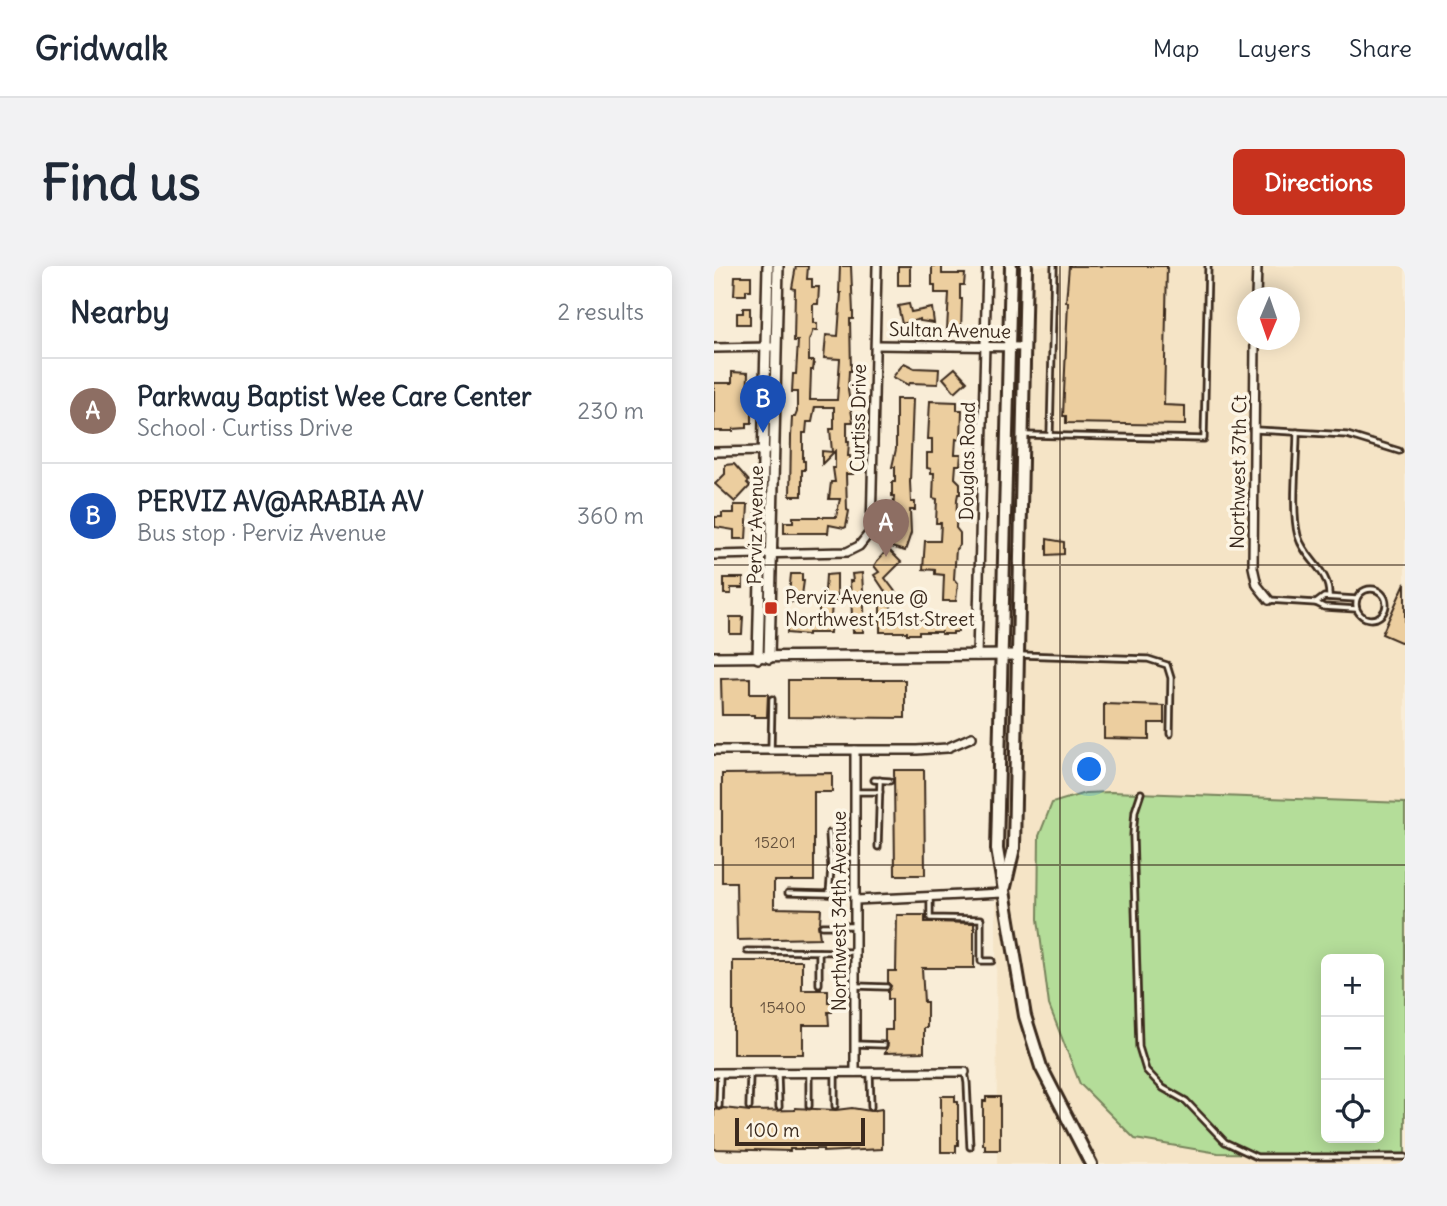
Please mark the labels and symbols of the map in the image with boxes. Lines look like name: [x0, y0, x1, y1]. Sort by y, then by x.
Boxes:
north arrow: [1237, 287, 1300, 350]
street label: Sultan Avenue: [889, 317, 1011, 343]
street label: Curtiss Drive: [845, 364, 871, 472]
pin: B: [740, 375, 786, 433]
street label: Northwest 37th Ct: [1225, 395, 1251, 549]
street label: Douglas Road: [954, 401, 980, 521]
street label: Perviz Avenue: [742, 465, 768, 585]
pin: A: [863, 499, 909, 557]
place label: Perviz Avenue @ Northwest 151st Street: [785, 585, 975, 631]
marker: Perviz Avenue @ Northwest 151st Street: [763, 600, 779, 616]
your location: [1072, 752, 1106, 786]
street label: Northwest 34th Avenue: [827, 811, 851, 1011]
house number: 15201: [754, 832, 796, 852]
house number: 15400: [760, 997, 806, 1017]
scale bar: [735, 1115, 864, 1147]

